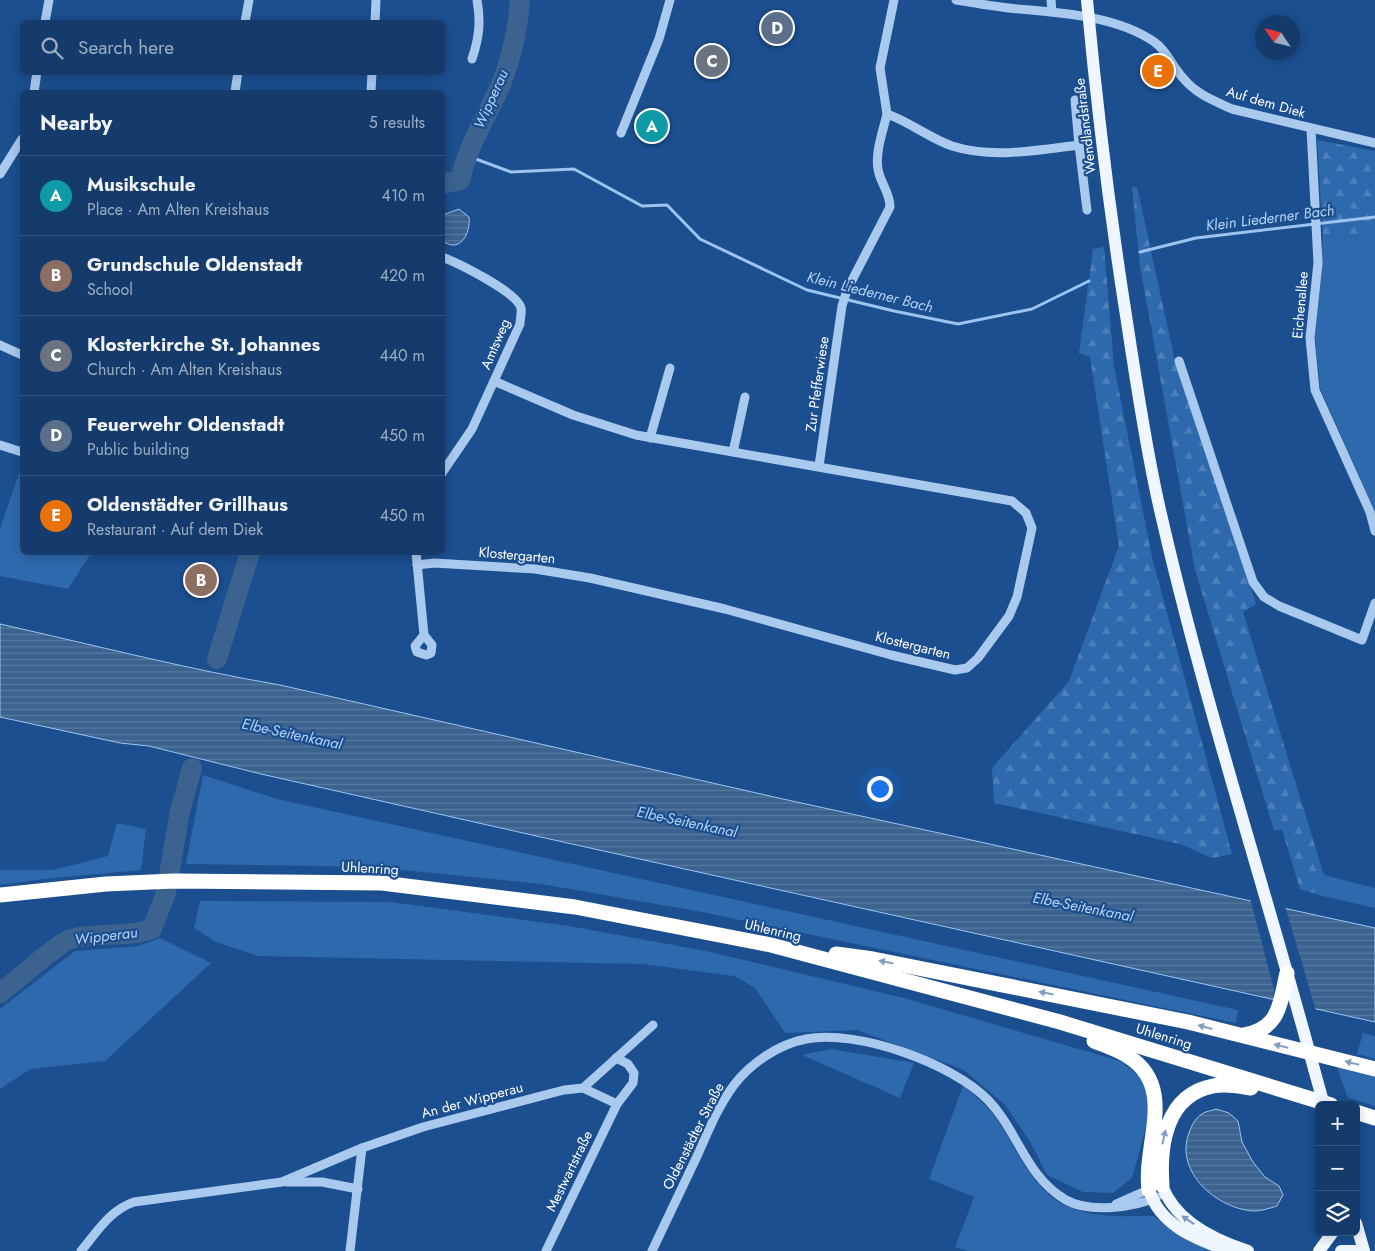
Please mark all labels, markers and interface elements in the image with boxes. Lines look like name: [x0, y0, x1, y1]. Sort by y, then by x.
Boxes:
pin: D: [761, 9, 793, 47]
north arrow: [1255, 15, 1300, 60]
search box: [20, 20, 445, 75]
icon: search: [38, 34, 66, 62]
text: Search here: [78, 34, 174, 61]
pin: C: [696, 42, 728, 80]
pin: E: [1142, 52, 1174, 90]
water label: Wipperau: [468, 65, 514, 132]
street label: Wendlandstraße: [1069, 77, 1101, 175]
street label: Auf dem Diek: [1224, 81, 1309, 123]
pin: A: [636, 107, 668, 145]
text: Nearby: [40, 108, 112, 138]
text: 5 results: [369, 111, 425, 134]
text: Musikschule: [87, 171, 196, 198]
text: A: [50, 184, 62, 207]
text: 410 m: [382, 184, 425, 207]
text: Place · Am Alten Kreishaus: [87, 198, 269, 221]
water label: Klein Liederner Bach: [1204, 199, 1336, 237]
text: Grundschule Oldenstadt: [87, 251, 302, 278]
text: B: [51, 264, 61, 287]
text: 420 m: [380, 264, 425, 287]
water label: Klein Liederner Bach: [805, 266, 935, 318]
street label: Eichenallee: [1287, 270, 1313, 340]
text: School: [87, 278, 133, 301]
street label: Amtsweg: [475, 315, 515, 373]
text: Klosterkirche St. Johannes: [87, 331, 320, 358]
street label: Zur Pfefferwiese: [800, 335, 834, 433]
text: C: [50, 344, 62, 367]
text: 440 m: [379, 344, 425, 367]
text: Church · Am Alten Kreishaus: [87, 358, 282, 381]
text: Feuerwehr Oldenstadt: [87, 411, 284, 438]
text: D: [50, 424, 62, 447]
text: 450 m: [380, 424, 425, 447]
text: Public building: [87, 438, 189, 461]
text: Oldenstädter Grillhaus: [87, 491, 288, 518]
text: E: [51, 504, 61, 527]
text: 450 m: [380, 504, 425, 527]
text: Restaurant · Auf dem Diek: [87, 518, 263, 541]
street label: Klostergarten: [478, 542, 556, 568]
pin: B: [185, 561, 217, 599]
street label: Klostergarten: [873, 626, 953, 664]
water label: Elbe-Seitenkanal: [240, 713, 345, 756]
your location: [867, 776, 893, 802]
water label: Elbe-Seitenkanal: [635, 801, 740, 844]
street label: Uhlenring: [341, 857, 399, 879]
water label: Elbe-Seitenkanal: [1031, 886, 1136, 928]
street label: Uhlenring: [743, 914, 803, 946]
water label: Wipperau: [73, 921, 139, 951]
one-way arrow: [878, 957, 894, 965]
one-way arrow: [1037, 989, 1053, 997]
street label: Uhlenring: [1134, 1018, 1194, 1054]
one-way arrow: [1197, 1022, 1212, 1030]
one-way arrow: [1273, 1042, 1288, 1050]
one-way arrow: [1345, 1059, 1360, 1067]
street label: An der Wipperau: [419, 1077, 525, 1123]
street label: Oldenstädter Straße: [657, 1079, 729, 1193]
map controls: [1315, 1101, 1360, 1236]
button: +: [1315, 1101, 1360, 1146]
street label: Mestwartstraße: [541, 1127, 597, 1215]
one-way arrow: [1161, 1128, 1169, 1144]
button: −: [1315, 1146, 1360, 1191]
button: layers: [1315, 1191, 1360, 1236]
one-way arrow: [1181, 1215, 1195, 1225]

